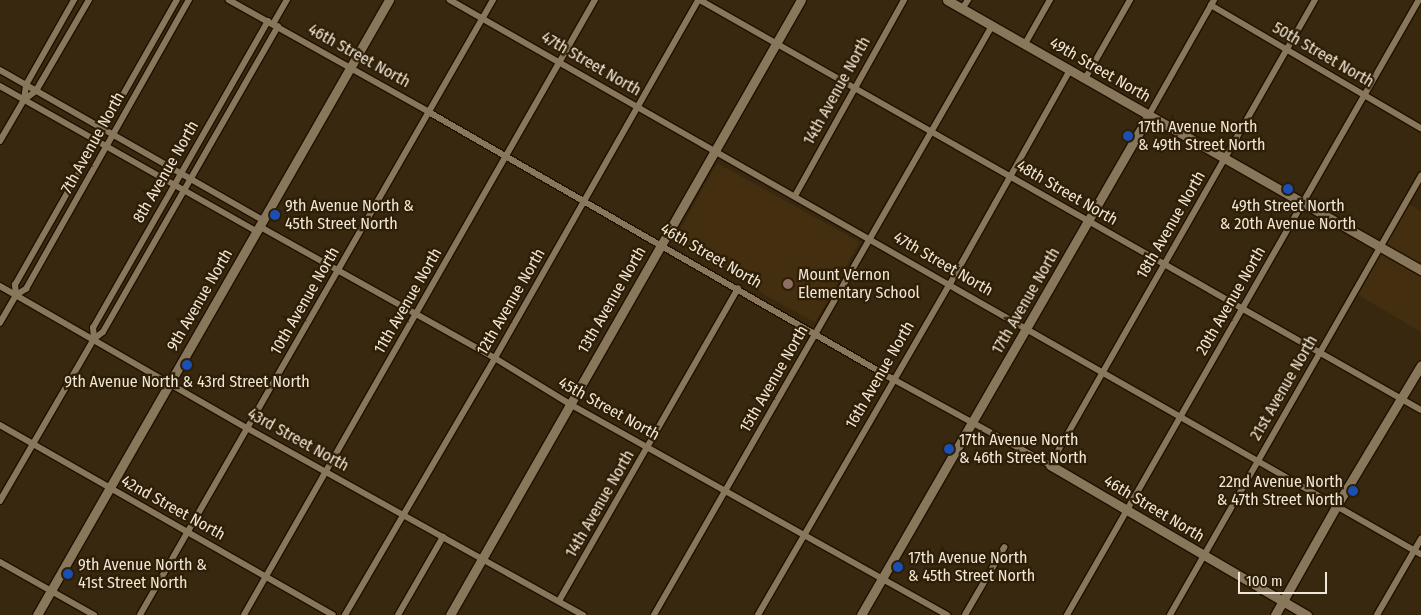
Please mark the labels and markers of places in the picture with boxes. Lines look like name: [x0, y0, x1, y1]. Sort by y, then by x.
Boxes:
place label: 17th Avenue North & 49th Street North: [1138, 117, 1266, 155]
marker: 17th Avenue North & 49th Street North: [1122, 130, 1134, 142]
marker: 49th Street North & 20th Avenue North: [1282, 183, 1294, 195]
place label: 9th Avenue North & 45th Street North: [285, 196, 414, 234]
place label: 49th Street North & 20th Avenue North: [1220, 196, 1356, 234]
marker: 9th Avenue North & 45th Street North: [269, 209, 281, 221]
place label: Mount Vernon Elementary School: [798, 265, 920, 303]
marker: Mount Vernon Elementary School: [782, 278, 794, 290]
marker: 9th Avenue North & 43rd Street North: [181, 359, 193, 371]
place label: 9th Avenue North & 43rd Street North: [64, 372, 310, 392]
place label: 17th Avenue North & 46th Street North: [959, 430, 1087, 468]
marker: 17th Avenue North & 46th Street North: [943, 443, 955, 455]
place label: 22nd Avenue North & 47th Street North: [1217, 472, 1343, 510]
marker: 22nd Avenue North & 47th Street North: [1347, 485, 1359, 497]
place label: 17th Avenue North & 45th Street North: [908, 548, 1035, 586]
place label: 9th Avenue North & 41st Street North: [78, 555, 207, 593]
marker: 17th Avenue North & 45th Street North: [892, 561, 904, 573]
marker: 9th Avenue North & 41st Street North: [62, 568, 74, 580]

